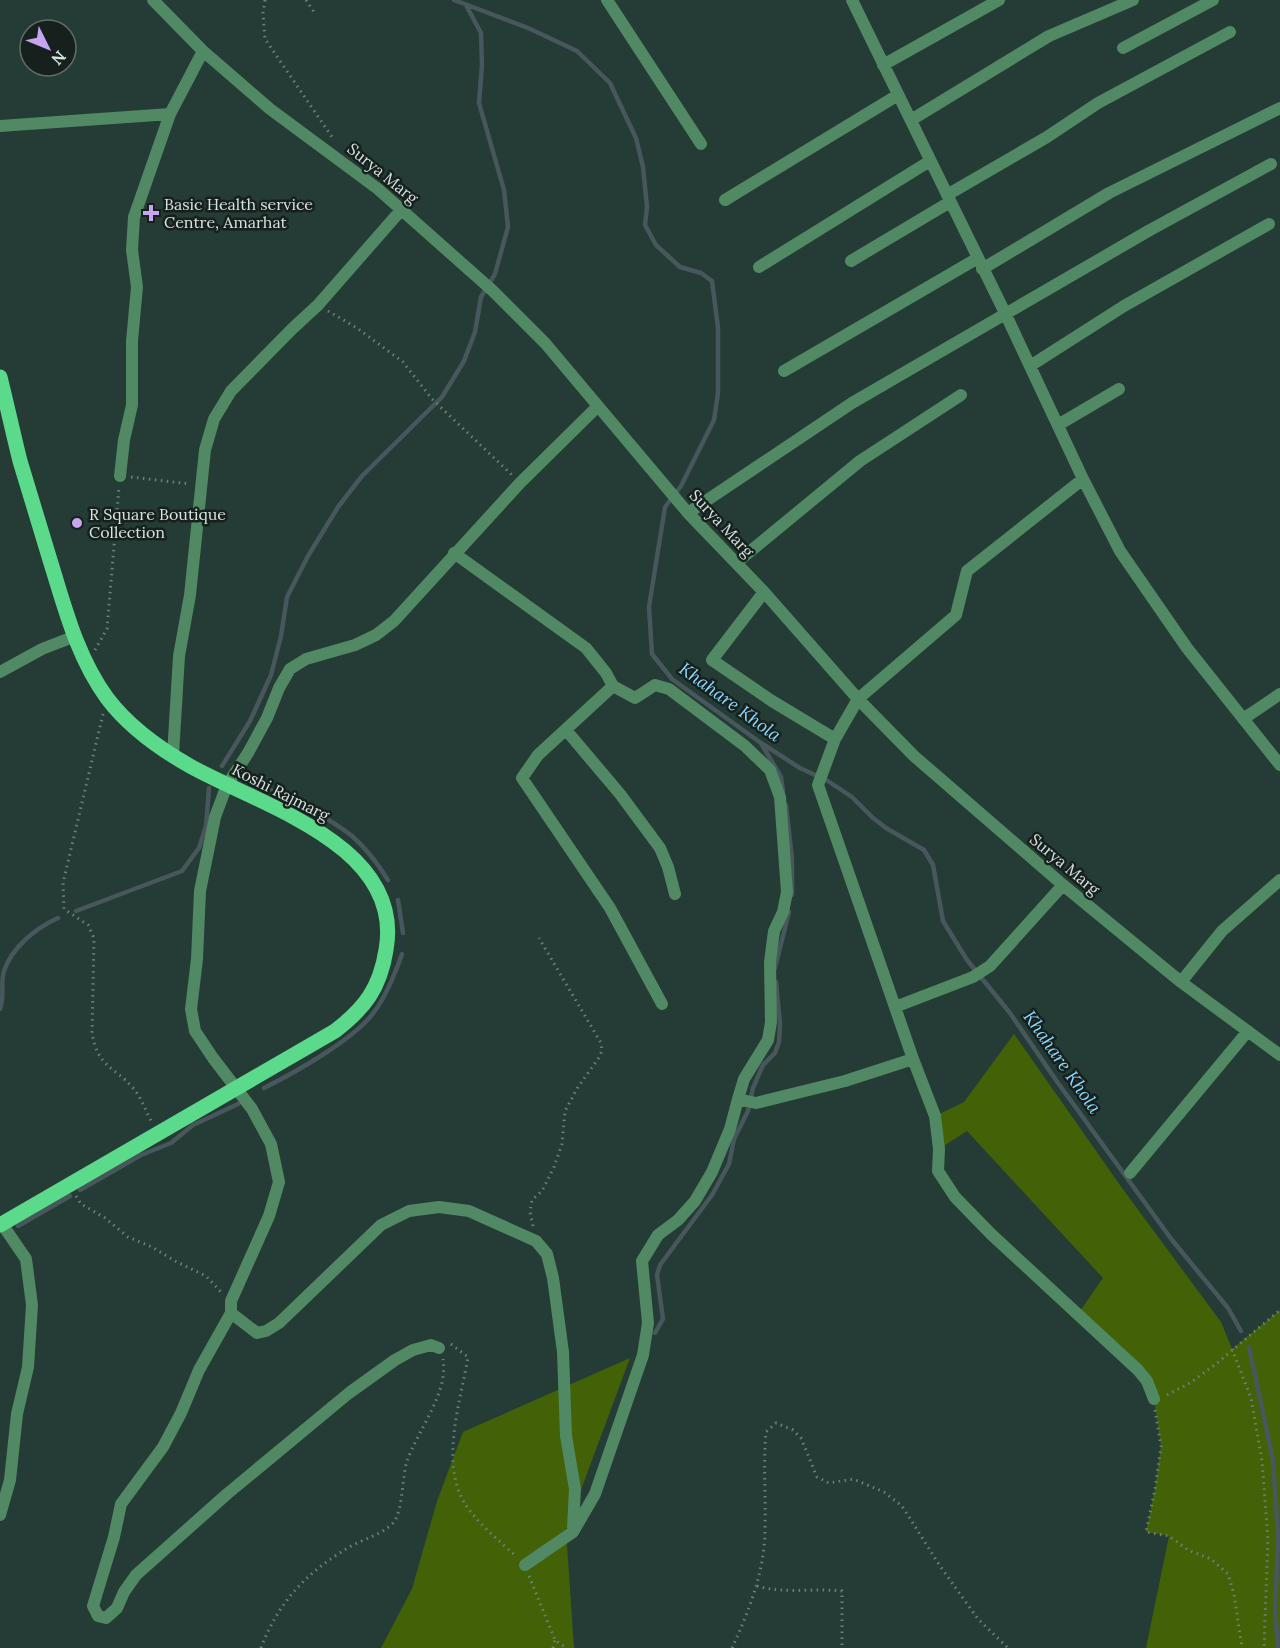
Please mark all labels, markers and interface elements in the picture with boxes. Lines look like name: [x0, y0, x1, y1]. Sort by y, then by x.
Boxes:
north arrow: [18, 18, 78, 78]
text: N: [47, 47, 71, 70]
street label: Surya Marg: [344, 138, 423, 208]
place label: Basic Health service Centre, Amarhat: [164, 194, 313, 232]
marker: Basic Health service Centre, Amarhat: [142, 204, 160, 222]
street label: Surya Marg: [686, 485, 759, 562]
place label: R Square Boutique Collection: [89, 504, 226, 542]
marker: R Square Boutique Collection: [70, 516, 84, 530]
water label: Khahare Khola: [675, 657, 786, 746]
street label: Koshi Rajmarg: [229, 759, 334, 826]
street label: Surya Marg: [1026, 829, 1105, 900]
water label: Khahare Khola: [1018, 1006, 1106, 1118]

